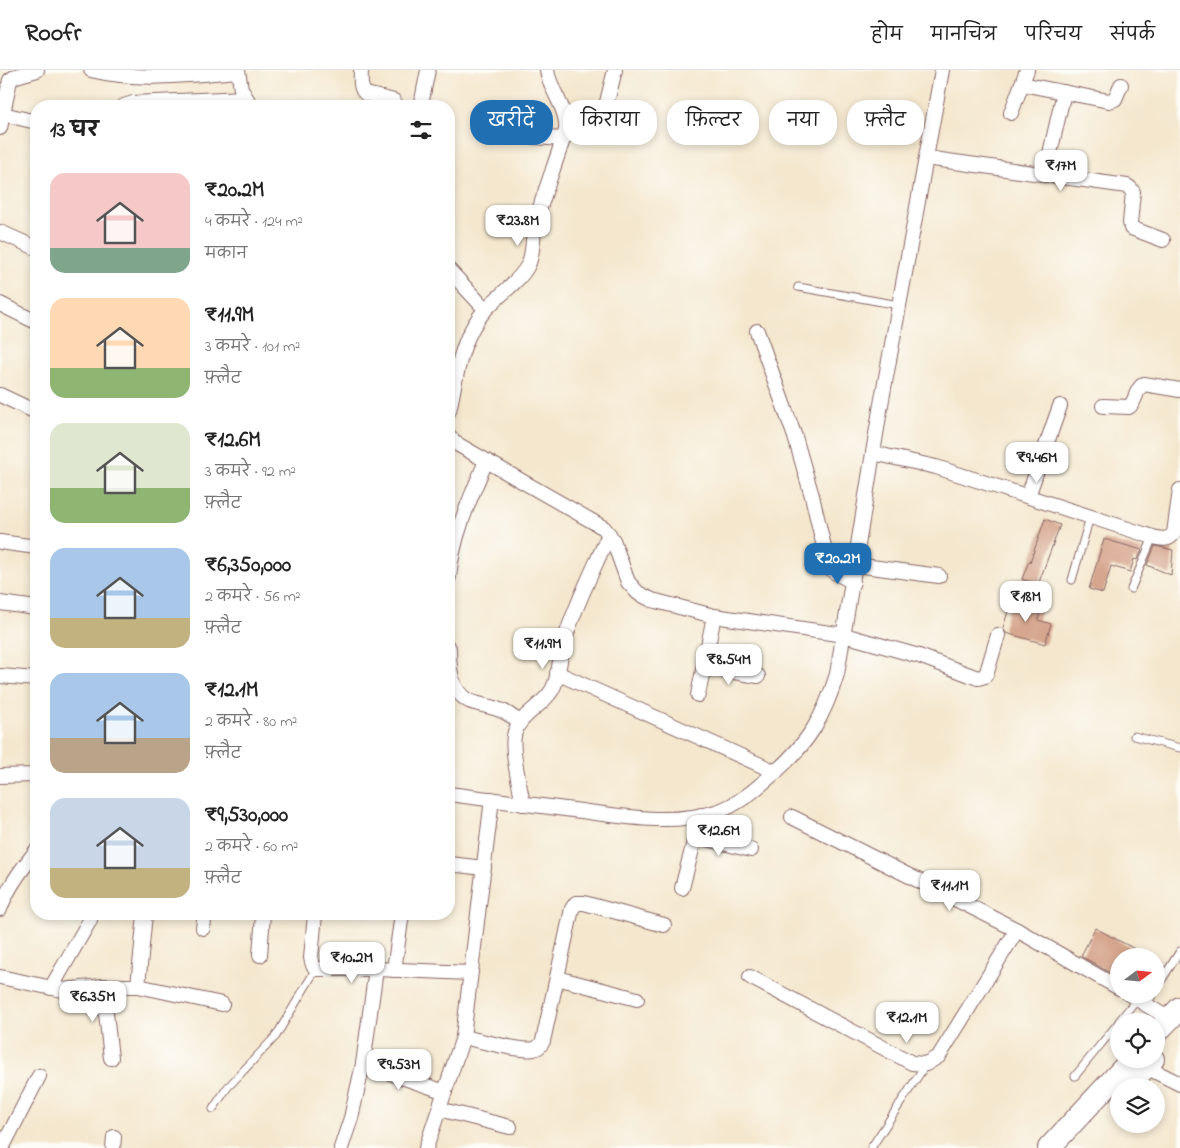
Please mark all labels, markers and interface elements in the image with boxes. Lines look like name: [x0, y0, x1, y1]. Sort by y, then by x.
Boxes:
text: Roofr: [25, 17, 81, 52]
text: होम: [871, 23, 903, 49]
text: मानचित्र: [931, 23, 997, 49]
text: परिचय: [1025, 23, 1082, 49]
text: संपर्क: [1110, 23, 1155, 49]
chip: खरीदें: [470, 100, 553, 145]
chip: किराया: [563, 100, 657, 145]
chip: फ़िल्टर: [667, 100, 759, 145]
chip: नया: [769, 100, 837, 145]
chip: फ़्लैट: [847, 100, 924, 145]
text: 13 घर: [50, 116, 99, 146]
icon: filters: [407, 116, 435, 144]
pin: ₹17M: [1031, 150, 1091, 192]
text: ₹17M: [1046, 154, 1077, 178]
text: ₹20.2M: [205, 176, 265, 206]
icon: home: [90, 193, 150, 253]
pin: ₹23.8M: [477, 204, 559, 247]
text: ₹23.8M: [496, 209, 540, 233]
text: 4 कमरे · 124 m²: [205, 210, 303, 234]
text: मकान: [205, 242, 247, 266]
text: ₹11.9M: [205, 301, 254, 331]
icon: home: [90, 318, 150, 378]
text: 3 कमरे · 101 m²: [205, 335, 300, 359]
text: फ़्लैट: [205, 367, 241, 391]
text: ₹12.6M: [205, 426, 261, 456]
pin: ₹9.46M: [996, 442, 1078, 484]
icon: home: [90, 443, 150, 503]
text: ₹9.46M: [1016, 446, 1058, 470]
text: 3 कमरे · 92 m²: [205, 460, 296, 484]
text: फ़्लैट: [205, 492, 241, 516]
pin: ₹20.2M: [797, 542, 879, 585]
text: ₹20.2M: [815, 547, 861, 571]
text: ₹6,350,000: [205, 551, 291, 581]
icon: home: [90, 568, 150, 628]
pin: ₹18M: [996, 580, 1056, 623]
text: 2 कमरे · 56 m²: [205, 585, 301, 609]
text: ₹18M: [1011, 585, 1041, 609]
text: फ़्लैट: [205, 617, 241, 641]
pin: ₹11.9M: [502, 628, 584, 670]
text: ₹11.9M: [524, 632, 562, 656]
pin: ₹8.54M: [688, 644, 770, 686]
text: ₹8.54M: [707, 648, 751, 672]
text: ₹12.1M: [205, 676, 258, 706]
icon: home: [90, 693, 150, 753]
text: 2 कमरे · 80 m²: [205, 710, 297, 734]
text: फ़्लैट: [205, 742, 241, 766]
text: ₹9,530,000: [205, 801, 288, 831]
pin: ₹12.6M: [678, 814, 760, 857]
icon: home: [90, 818, 150, 878]
text: ₹12.6M: [698, 819, 740, 843]
text: 2 कमरे · 60 m²: [205, 835, 298, 859]
text: फ़्लैट: [205, 867, 241, 891]
pin: ₹11.1M: [909, 870, 991, 912]
text: ₹11.1M: [931, 874, 969, 898]
pin: ₹10.2M: [311, 942, 393, 984]
text: ₹10.2M: [331, 946, 373, 970]
north arrow: [1110, 948, 1165, 1002]
map controls: [1110, 948, 1165, 1133]
pin: ₹6.35M: [52, 980, 134, 1023]
text: ₹6.35M: [70, 985, 116, 1009]
pin: ₹12.1M: [866, 1002, 948, 1044]
text: ₹12.1M: [887, 1006, 927, 1030]
button: locate: [1110, 1013, 1165, 1068]
pin: ₹9.53M: [358, 1048, 440, 1091]
text: ₹9.53M: [377, 1053, 421, 1077]
button: layers: [1110, 1078, 1165, 1133]

